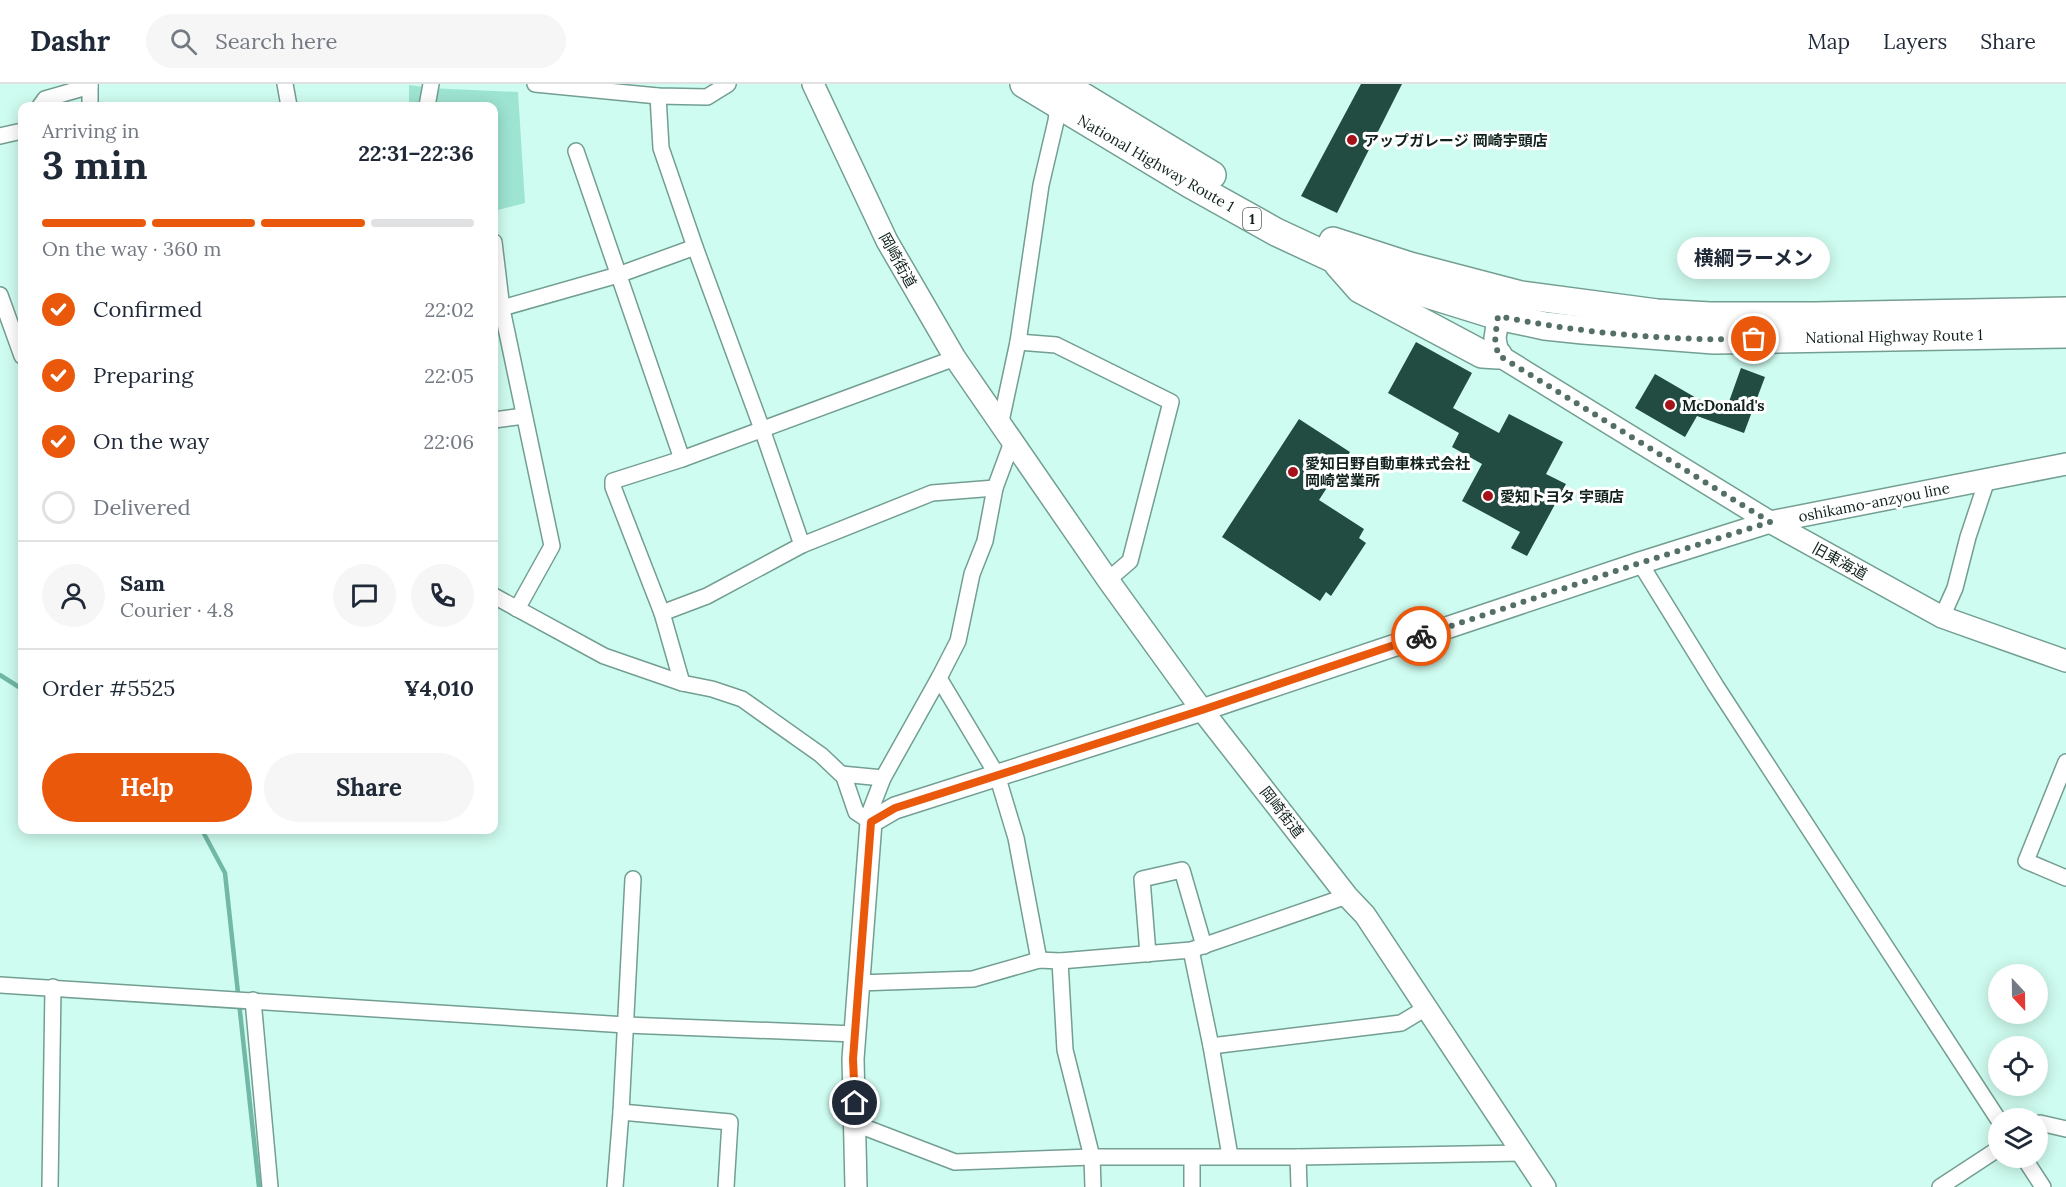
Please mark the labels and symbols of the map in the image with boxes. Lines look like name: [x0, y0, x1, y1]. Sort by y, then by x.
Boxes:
street label: National Highway Route 1: [1074, 110, 1238, 216]
place label: アップガレージ 岡崎宇頭店: [1364, 131, 1548, 150]
marker: アップガレージ 岡崎宇頭店: [1345, 133, 1359, 147]
road number: 1: [1243, 208, 1261, 230]
street label: 岡崎街道: [875, 229, 921, 291]
callout: 横綱ラーメン: [1678, 237, 1830, 279]
pin: [1728, 313, 1779, 364]
street label: National Highway Route 1: [1805, 325, 1983, 347]
place label: McDonald's: [1682, 396, 1765, 415]
marker: McDonald's: [1663, 398, 1677, 412]
place label: 愛知日野自動車株式会社 岡崎営業所: [1305, 454, 1470, 490]
marker: 愛知日野自動車株式会社 岡崎営業所: [1286, 465, 1300, 479]
street label: oshikamo-anzyou line: [1797, 478, 1951, 526]
place label: 愛知トヨタ 宇頭店: [1500, 487, 1624, 506]
marker: 愛知トヨタ 宇頭店: [1481, 489, 1495, 503]
street label: 旧東海道: [1809, 538, 1871, 584]
courier: [1391, 606, 1451, 666]
street label: 岡崎街道: [1256, 783, 1308, 841]
north arrow: [1988, 964, 2048, 1024]
pin: [829, 1077, 880, 1128]

